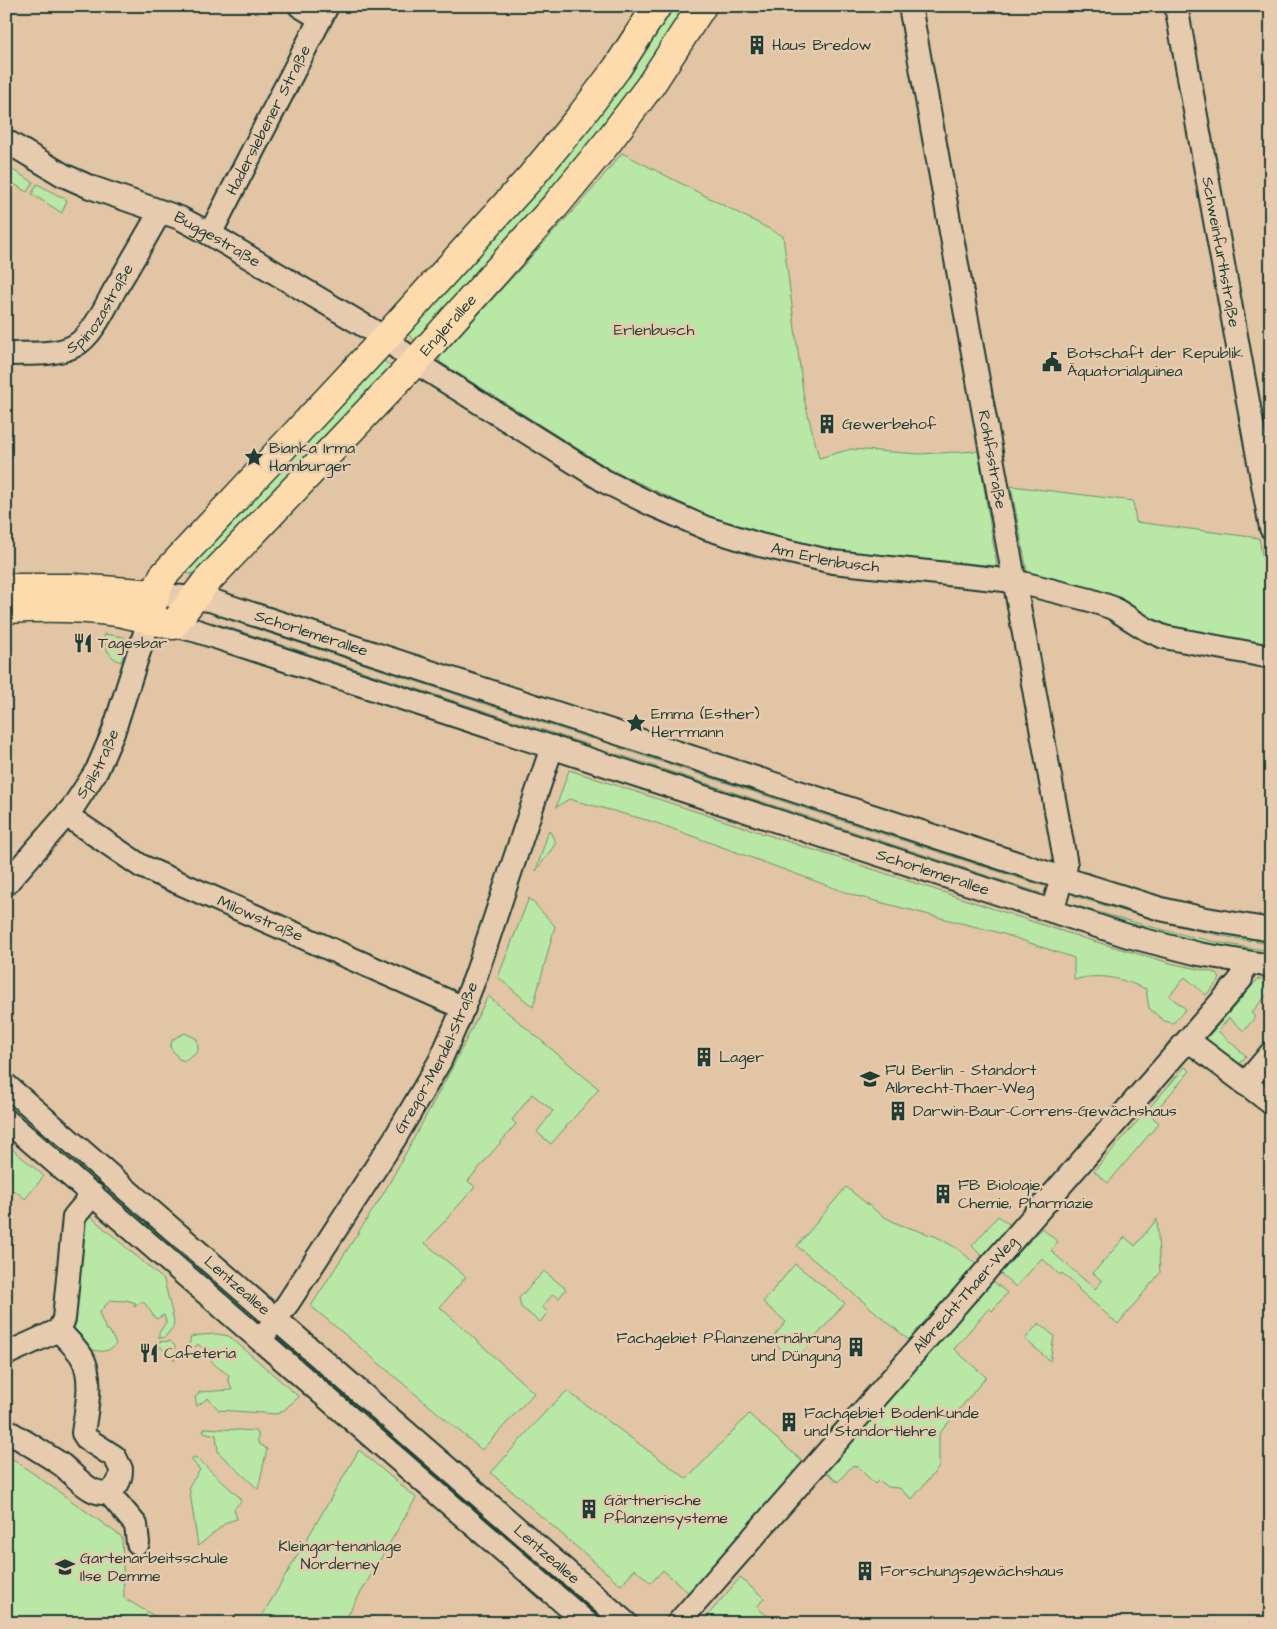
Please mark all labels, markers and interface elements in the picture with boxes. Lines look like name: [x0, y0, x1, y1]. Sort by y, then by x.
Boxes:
building icon: Haus Bredow: [746, 34, 768, 56]
place label: Haus Bredow: [772, 34, 871, 56]
street label: Haderslebener Straße: [221, 41, 316, 199]
street label: Schweinfurthstraße: [1196, 175, 1245, 329]
street label: Buggestraße: [170, 206, 265, 273]
street label: Spinozastraße: [63, 259, 139, 359]
street label: Englerallee: [415, 289, 482, 361]
park label: Erlenbusch: [614, 319, 694, 341]
place label: Botschaft der Republik Äquatorialguinea: [1067, 342, 1244, 383]
public building icon: Botschaft der Republik Äquatorialguinea: [1041, 351, 1063, 373]
street label: Rohlfsstraße: [973, 408, 1012, 511]
building icon: Gewerbehof: [816, 413, 838, 435]
place label: Gewerbehof: [842, 413, 937, 435]
place label: Bianka Irma Hamburger: [269, 437, 355, 478]
place icon: Bianka Irma Hamburger: [243, 446, 265, 468]
street label: Am Erlenbusch: [769, 537, 881, 578]
street label: Schorlemerallee: [252, 604, 371, 662]
restaurant icon: Tagesbar: [72, 632, 94, 654]
place label: Tagesbar: [98, 632, 167, 655]
place label: Emma (Esther) Herrmann: [651, 703, 760, 743]
place icon: Emma (Esther) Herrmann: [625, 712, 647, 734]
street label: Spilstraße: [70, 725, 125, 803]
street label: Schorlemerallee: [873, 843, 992, 901]
street label: Milowstraße: [214, 890, 307, 947]
street label: Gregor-Mendel-Straße: [389, 978, 483, 1138]
building icon: Lager: [693, 1046, 715, 1068]
place label: Lager: [719, 1046, 764, 1069]
place label: FU Berlin - Standort Albrecht-Thaer-Weg: [885, 1059, 1037, 1100]
school or university icon: FU Berlin - Standort Albrecht-Thaer-Weg: [859, 1068, 881, 1090]
building icon: Darwin-Baur-Correns-Gewächshaus: [887, 1100, 909, 1122]
place label: Darwin-Baur-Correns-Gewächshaus: [913, 1100, 1177, 1122]
place label: FB Biologie, Chemie, Pharmazie: [958, 1174, 1094, 1214]
building icon: FB Biologie, Chemie, Pharmazie: [932, 1183, 954, 1205]
street label: Albrecht-Thaer-Weg: [908, 1231, 1023, 1358]
street label: Lentzeallee: [199, 1251, 275, 1321]
place label: Fachgebiet Pflanzenernährung und Düngung: [616, 1327, 841, 1368]
building icon: Fachgebiet Pflanzenernährung und Düngung: [845, 1336, 867, 1358]
restaurant icon: Cafeteria: [138, 1342, 160, 1364]
place label: Cafeteria: [164, 1342, 236, 1364]
place label: Fachgebiet Bodenkunde und Standortlehre: [804, 1402, 980, 1442]
building icon: Fachgebiet Bodenkunde und Standortlehre: [778, 1411, 800, 1433]
place label: Gärtnerische Pflanzensysteme: [604, 1489, 728, 1530]
building icon: Gärtnerische Pflanzensysteme: [578, 1498, 600, 1520]
street label: Lentzeallee: [509, 1519, 585, 1589]
park label: Kleingartenanlage Norderney: [278, 1535, 402, 1576]
place label: Gartenarbeitsschule Ilse Demme: [80, 1547, 228, 1587]
school or university icon: Gartenarbeitsschule Ilse Demme: [54, 1556, 76, 1578]
building icon: Forschungsgewächshaus: [854, 1560, 876, 1582]
place label: Forschungsgewächshaus: [880, 1560, 1064, 1583]

